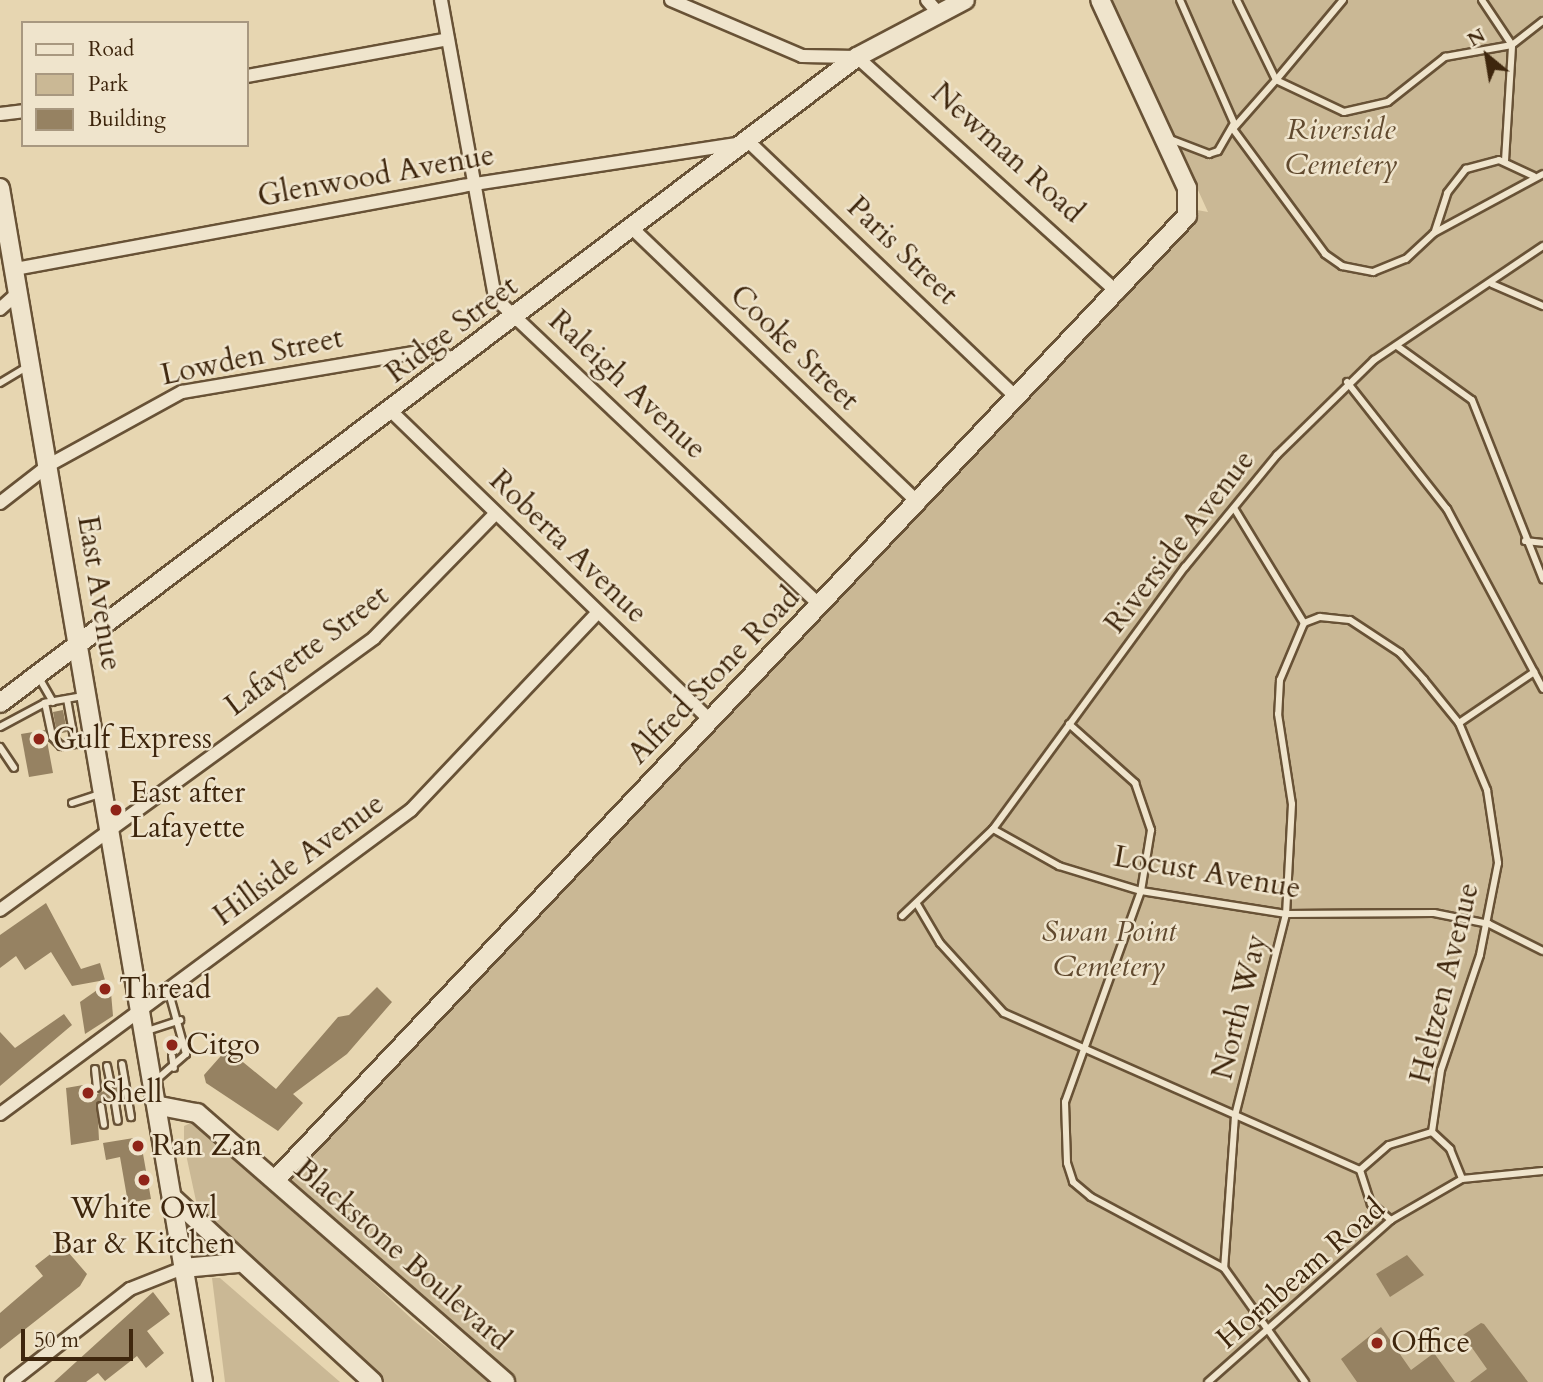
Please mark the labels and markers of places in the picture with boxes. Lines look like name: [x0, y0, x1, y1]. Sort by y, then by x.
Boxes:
place label: Gulf Express: [53, 721, 212, 757]
marker: Gulf Express: [31, 731, 47, 747]
place label: East after Lafayette: [130, 775, 245, 846]
marker: East after Lafayette: [108, 802, 124, 818]
place label: Thread: [119, 971, 211, 1007]
marker: Thread: [97, 981, 113, 997]
place label: Citgo: [186, 1027, 260, 1063]
marker: Citgo: [164, 1037, 180, 1053]
place label: Shell: [102, 1075, 162, 1111]
marker: Shell: [80, 1085, 96, 1101]
place label: Ran Zan: [152, 1128, 262, 1164]
marker: Ran Zan: [130, 1138, 146, 1154]
marker: White Owl Bar & Kitchen: [136, 1172, 152, 1188]
place label: White Owl Bar & Kitchen: [52, 1191, 236, 1262]
place label: Office: [1391, 1325, 1470, 1361]
marker: Office: [1369, 1335, 1385, 1351]

